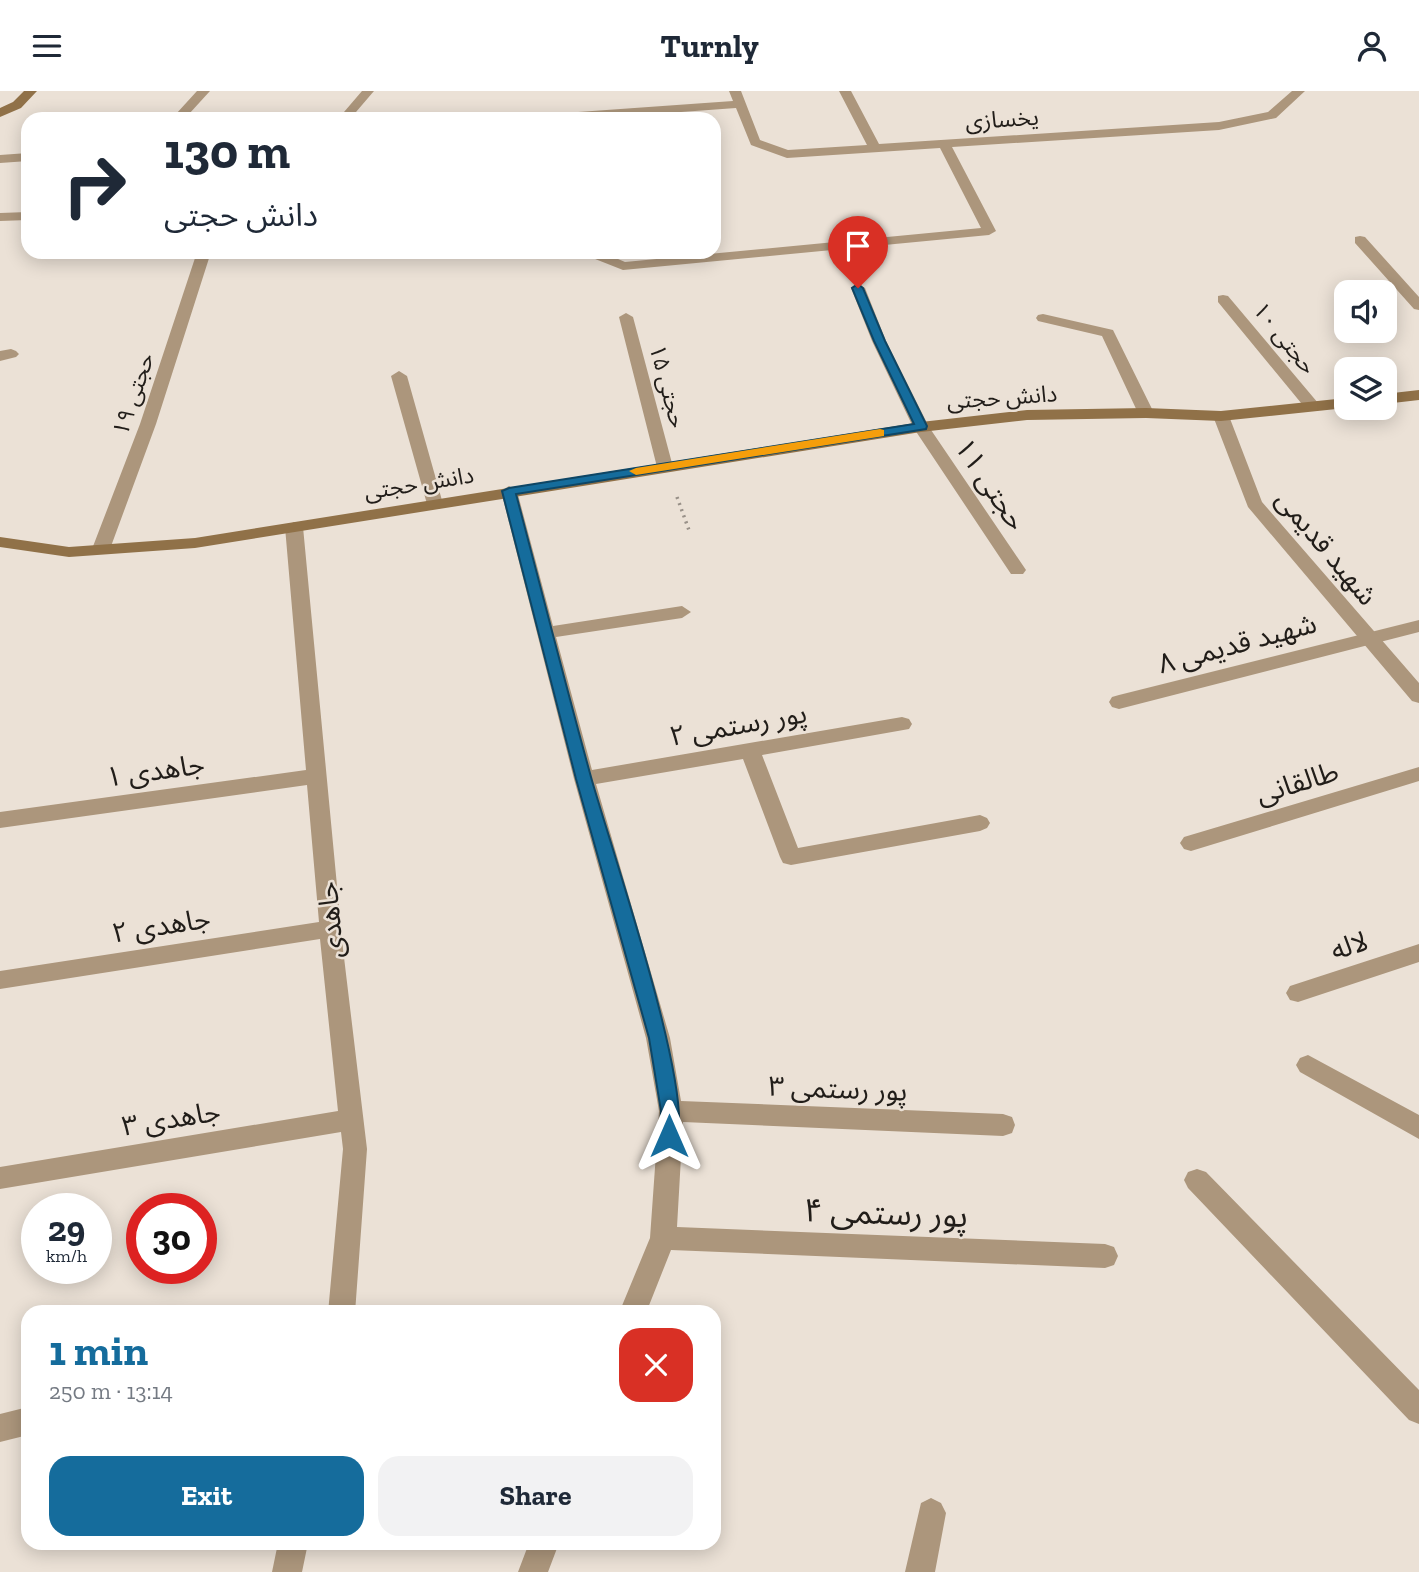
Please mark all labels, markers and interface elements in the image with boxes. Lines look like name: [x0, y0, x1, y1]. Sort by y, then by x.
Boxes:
icon: menu: [28, 27, 66, 65]
text: Turnly: [660, 27, 759, 65]
icon: person: [1353, 27, 1391, 65]
street label: یخسازی: [964, 102, 1040, 136]
text: 130 m: [164, 122, 290, 181]
icon: right: [49, 140, 140, 231]
text: دانش حجتی: [164, 196, 318, 234]
pin: [828, 216, 888, 288]
icon: arrive: [839, 227, 877, 265]
map controls: [1334, 280, 1397, 420]
button: sound: [1334, 280, 1397, 343]
street label: حجتی ۱۰: [1247, 296, 1323, 380]
street label: حجتی ۱۵: [643, 341, 693, 431]
street label: حجتی ۱۹: [106, 349, 160, 439]
button: layers: [1334, 357, 1397, 420]
street label: دانش حجتی: [946, 379, 1058, 415]
street label: حجتی ۱۱: [948, 432, 1033, 537]
street label: دانش حجتی: [362, 461, 476, 505]
street label: شهید قدیمی: [1269, 483, 1384, 612]
street label: شهید قدیمی ۸: [1154, 606, 1320, 680]
street label: پور رستمی ۲: [667, 696, 810, 754]
street label: جاهدی ۱: [104, 747, 207, 794]
street label: طالقانی: [1252, 754, 1342, 811]
street label: جاهدی: [311, 880, 350, 960]
street label: جاهدی ۲: [109, 901, 213, 950]
street label: لاله: [1326, 924, 1372, 967]
street label: پور رستمی ۳: [768, 1070, 908, 1109]
street label: جاهدی ۳: [119, 1094, 223, 1143]
position arrow: [632, 1099, 706, 1173]
street label: پور رستمی ۴: [803, 1190, 969, 1237]
speed limit sign: 30: [126, 1193, 217, 1284]
text: 29: [48, 1208, 85, 1250]
text: km/h: [46, 1245, 87, 1267]
text: 1 min: [49, 1325, 148, 1376]
button: close: [619, 1328, 693, 1402]
text: 250 m · 13:14: [49, 1377, 173, 1405]
button: Exit: [49, 1456, 364, 1536]
button: Share: [378, 1456, 693, 1536]

